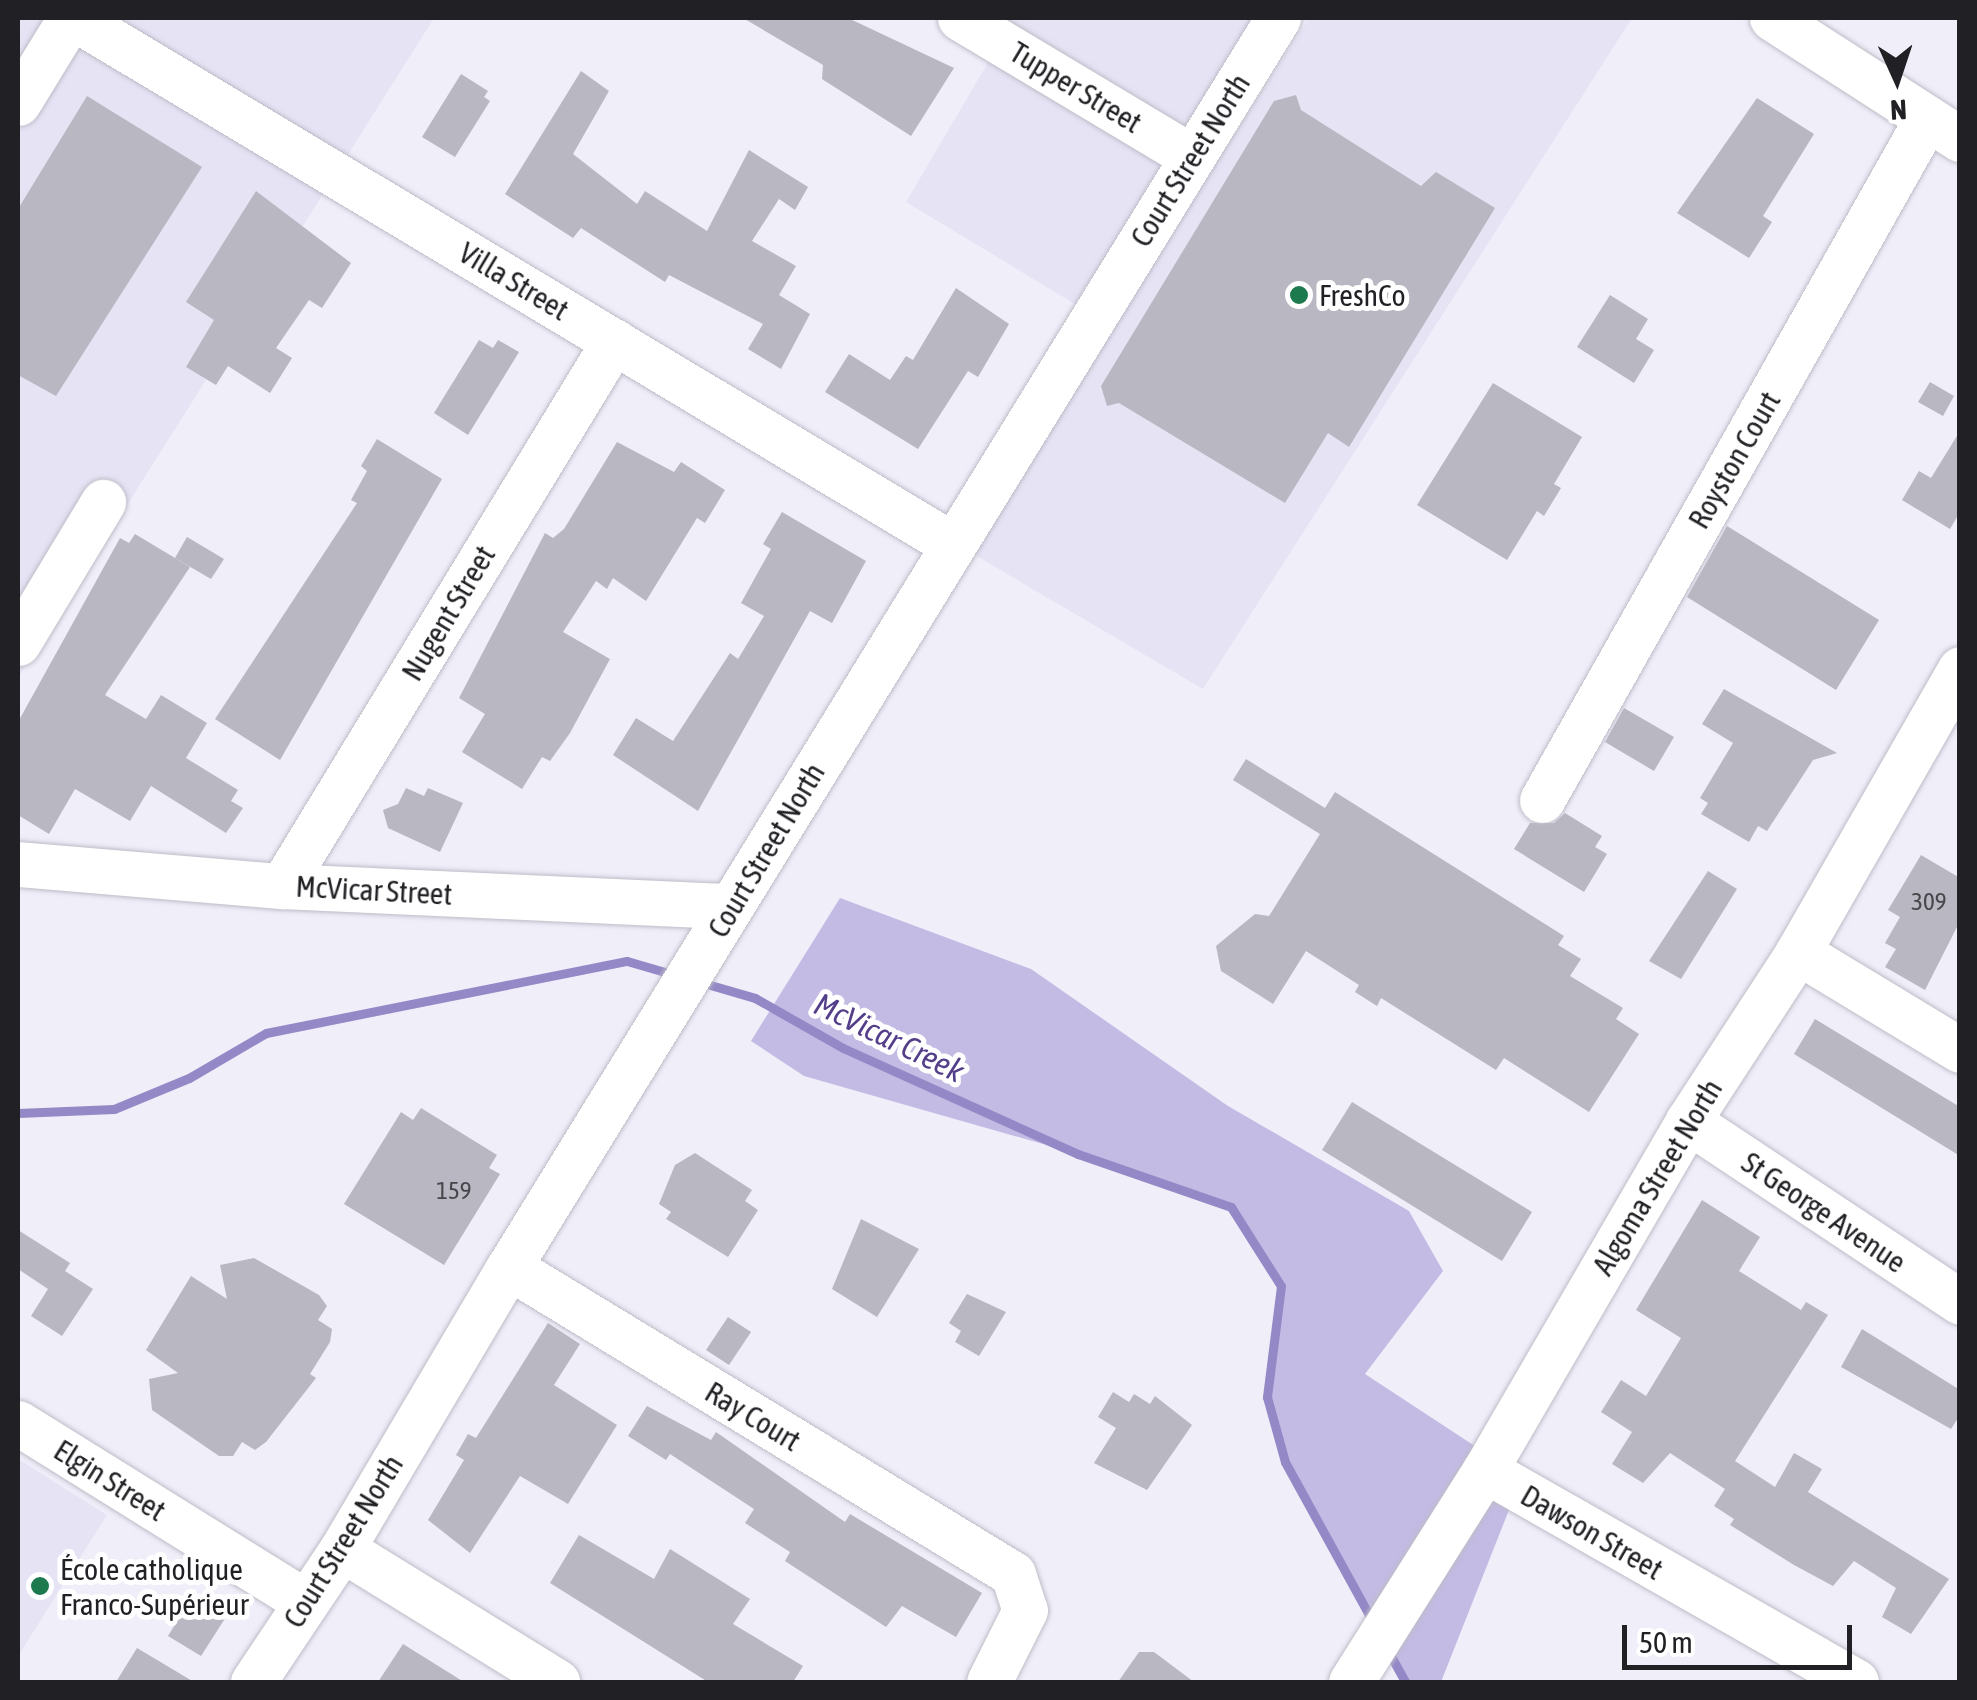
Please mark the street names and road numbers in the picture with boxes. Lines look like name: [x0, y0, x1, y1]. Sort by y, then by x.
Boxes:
street label: Tupper Street: [1004, 34, 1148, 140]
street label: Court Street North: [1123, 67, 1257, 253]
street label: Villa Street: [453, 234, 575, 328]
street label: Royston Court: [1680, 385, 1788, 535]
street label: Nugent Street: [394, 539, 502, 687]
street label: Court Street North: [700, 756, 832, 944]
street label: McVicar Street: [295, 868, 453, 912]
street label: Algoma Street North: [1584, 1073, 1730, 1281]
street label: St George Avenue: [1735, 1144, 1913, 1280]
street label: Ray Court: [699, 1374, 807, 1458]
street label: Elgin Street: [48, 1432, 172, 1528]
street label: Court Street North: [276, 1448, 410, 1634]
street label: Dawson Street: [1515, 1477, 1669, 1587]

